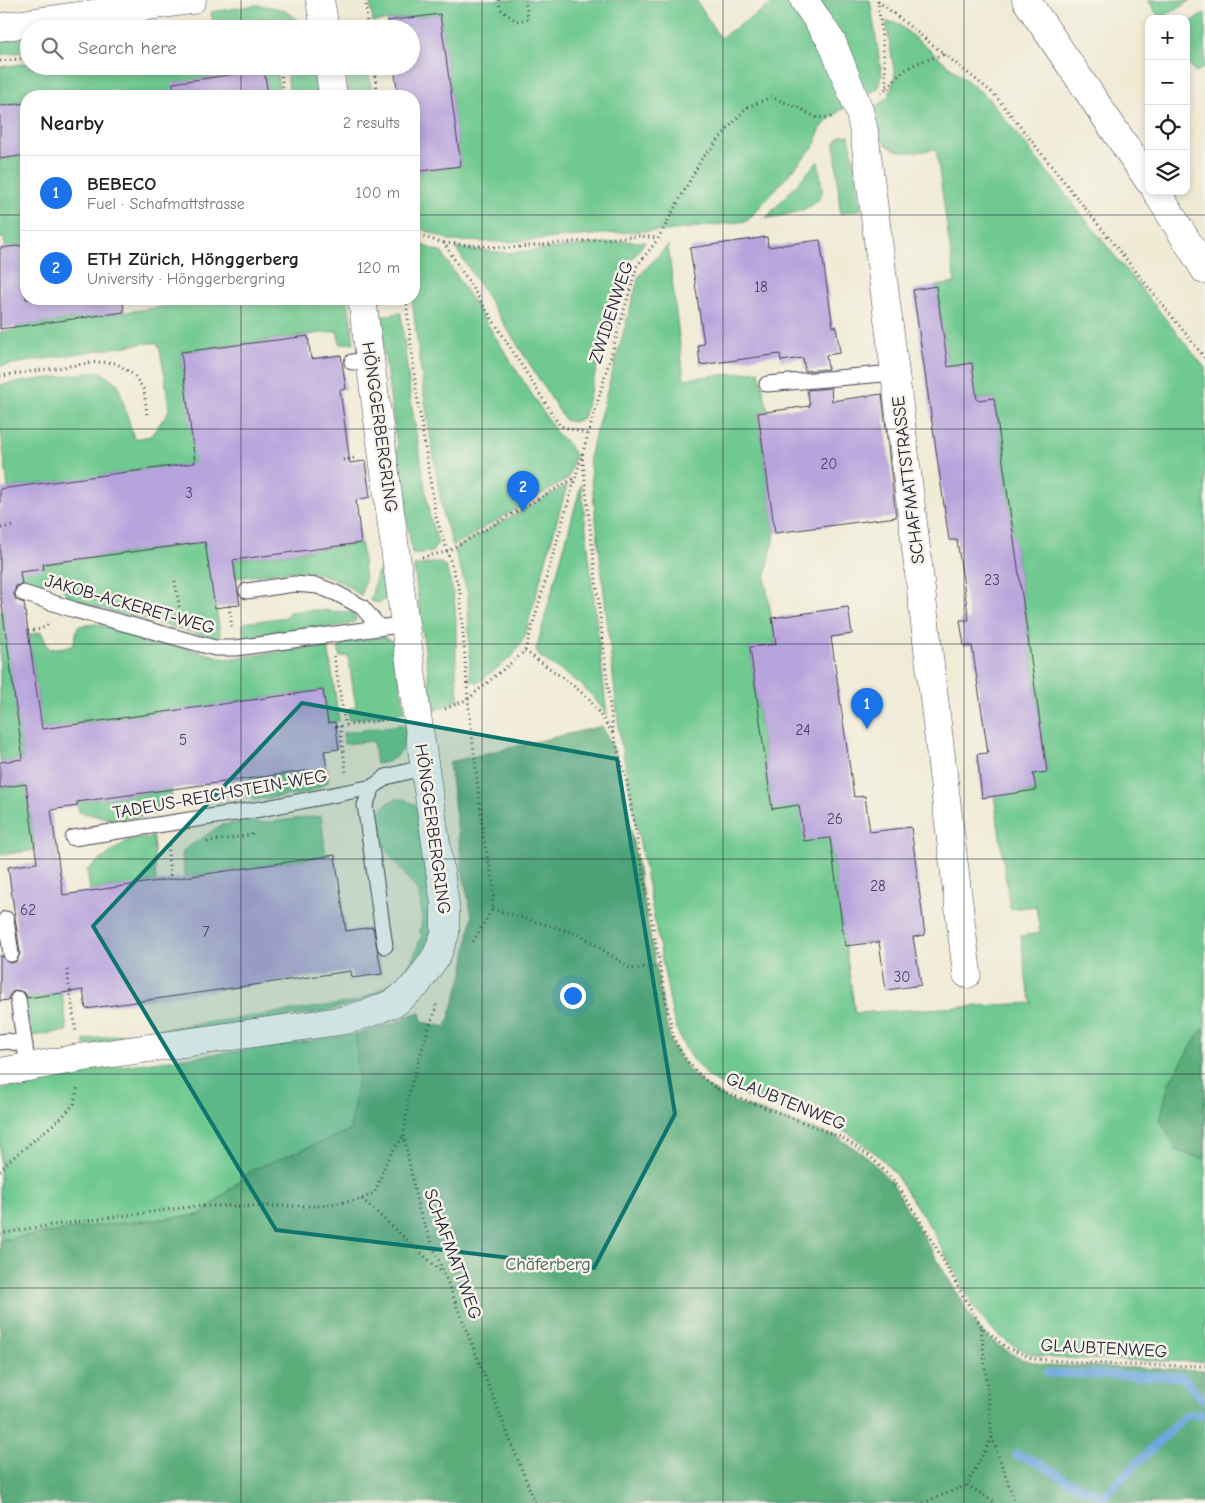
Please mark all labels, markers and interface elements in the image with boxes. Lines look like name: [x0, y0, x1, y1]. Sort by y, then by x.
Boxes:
map controls: [1145, 15, 1190, 195]
button: +: [1145, 15, 1190, 60]
search box: [20, 20, 420, 75]
icon: search: [38, 34, 66, 62]
text: Search here: [78, 37, 177, 59]
button: −: [1145, 60, 1190, 105]
button: locate: [1145, 105, 1190, 150]
text: Nearby: [40, 111, 104, 135]
text: 2 results: [343, 114, 400, 132]
button: layers: [1145, 150, 1190, 195]
text: BEBECO: [87, 173, 156, 195]
text: 1: [53, 184, 59, 202]
text: 100 m: [356, 184, 400, 202]
text: Fuel · Schafmattstrasse: [87, 195, 245, 213]
text: ETH Zürich, Hönggerberg: [87, 248, 299, 270]
street label: ZWIDENWEG: [585, 258, 638, 366]
text: 2: [52, 259, 60, 277]
text: 120 m: [357, 259, 400, 277]
text: University · Hönggerbergring: [87, 270, 285, 288]
house number: 18: [754, 278, 768, 296]
street label: HÖNGGERBERGRING: [357, 340, 402, 514]
street label: SCHAFMATTSTRASSE: [888, 395, 929, 565]
house number: 20: [821, 455, 837, 473]
pin: 2: [507, 471, 539, 512]
house number: 3: [185, 484, 193, 502]
street label: JAKOB-ACKERET-WEG: [42, 570, 217, 639]
house number: 23: [984, 571, 1000, 589]
pin: 1: [851, 688, 883, 729]
house number: 24: [795, 721, 811, 739]
house number: 5: [179, 731, 187, 749]
street label: HÖNGGERBERGRING: [410, 742, 455, 916]
street label: TADEUS-REICHSTEIN-WEG: [111, 765, 329, 824]
house number: 26: [827, 810, 843, 828]
house number: 28: [870, 877, 886, 895]
house number: 62: [20, 901, 36, 919]
house number: 7: [202, 923, 210, 941]
house number: 30: [894, 968, 910, 986]
your location: [560, 983, 586, 1009]
street label: GLAUBTENWEG: [723, 1068, 849, 1135]
street label: SCHAFMATTWEG: [419, 1186, 486, 1322]
park label: Chäferberg: [505, 1254, 591, 1275]
street label: GLAUBTENWEG: [1040, 1335, 1168, 1362]

